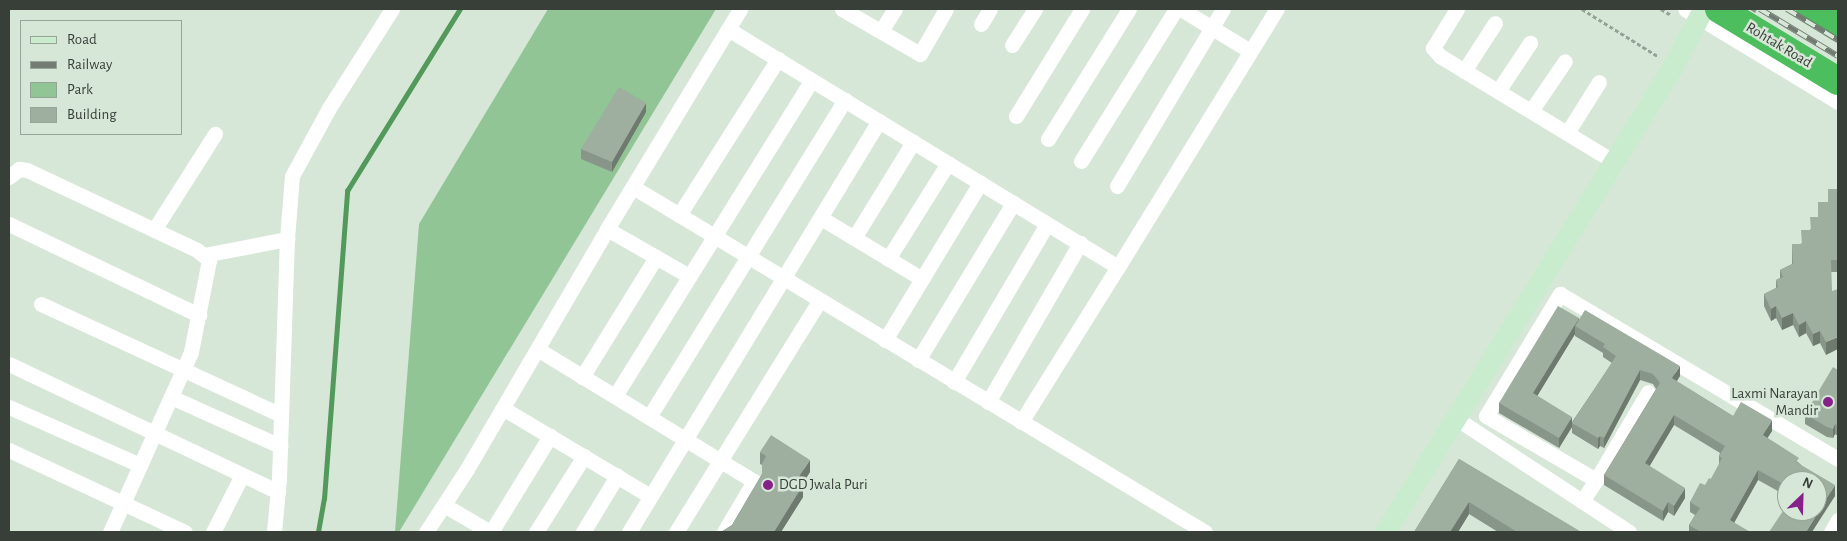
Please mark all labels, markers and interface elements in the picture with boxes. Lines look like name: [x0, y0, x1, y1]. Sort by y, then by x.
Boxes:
street label: Rohtak Road: [1743, 18, 1815, 72]
legend: [20, 20, 182, 135]
text: Road: [67, 32, 97, 47]
text: Railway: [67, 57, 112, 72]
text: Park: [67, 82, 93, 97]
text: Building: [67, 107, 117, 122]
place label: Laxmi Narayan Mandir: [1731, 384, 1818, 419]
marker: Laxmi Narayan Mandir: [1822, 396, 1834, 408]
north arrow: [1777, 471, 1827, 521]
text: N: [1800, 475, 1815, 492]
place label: DGD Jwala Puri: [779, 476, 868, 494]
marker: DGD Jwala Puri: [761, 478, 775, 492]

